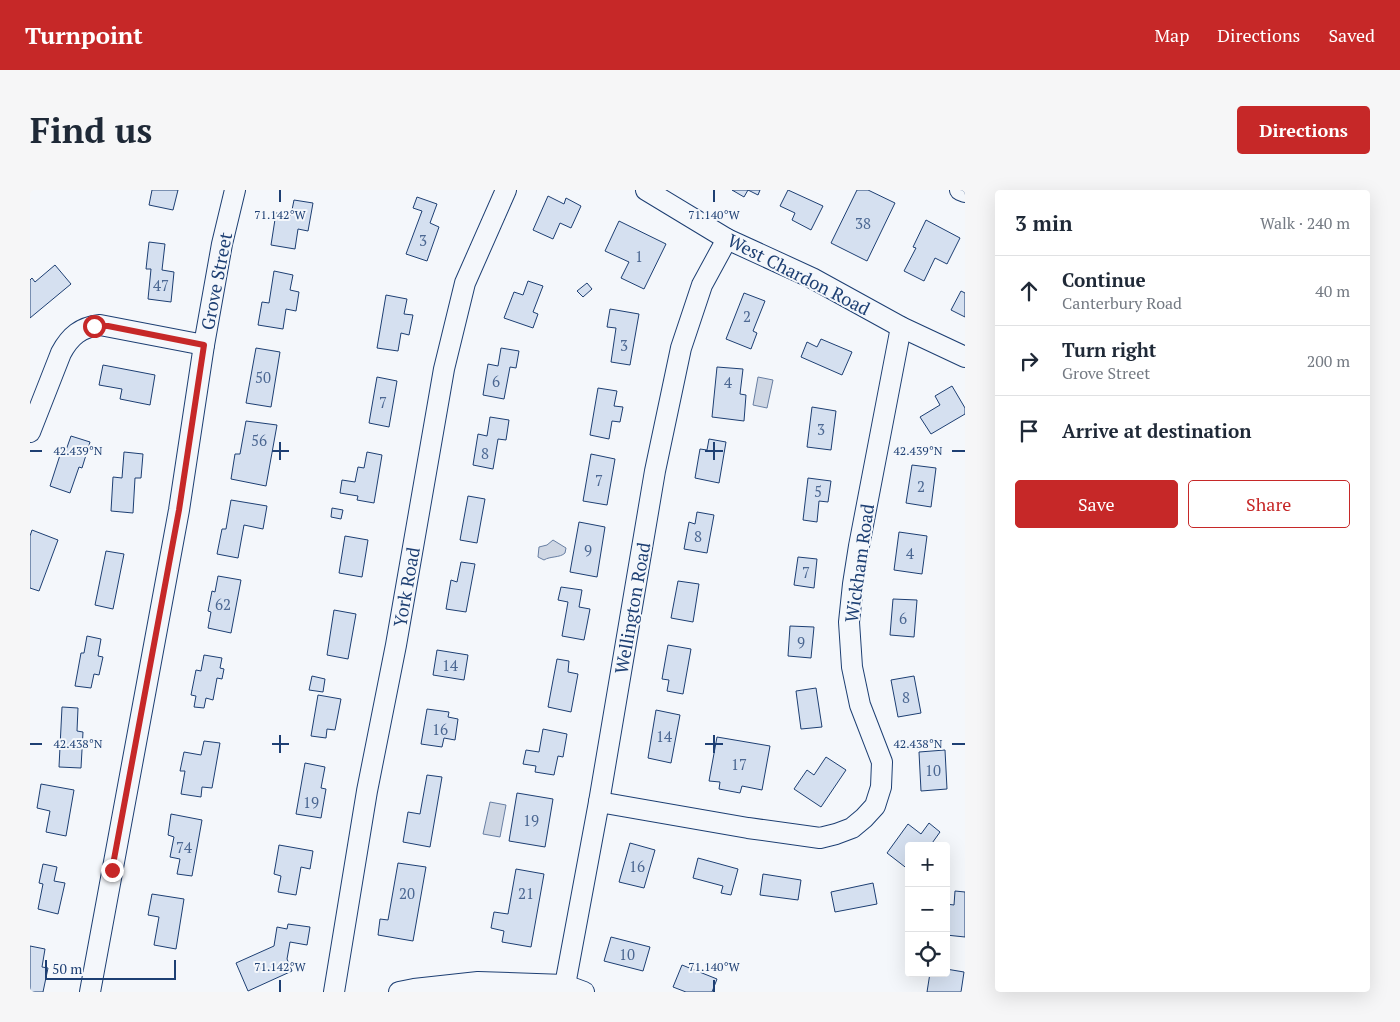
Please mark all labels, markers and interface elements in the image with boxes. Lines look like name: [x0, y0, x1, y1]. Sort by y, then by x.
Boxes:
text: Turnpoint: [25, 19, 143, 51]
text: Map: [1154, 23, 1189, 47]
text: Directions: [1217, 23, 1300, 47]
text: Saved: [1328, 23, 1375, 47]
button: Directions: [1237, 106, 1370, 154]
text: Find us: [30, 107, 152, 153]
text: 71.142°W: [254, 207, 307, 222]
text: 71.140°W: [688, 207, 741, 222]
text: 3 min: [1015, 209, 1072, 237]
text: Walk · 240 m: [1260, 212, 1350, 234]
house number: 38: [855, 213, 871, 233]
street label: West Chardon Road: [724, 228, 874, 320]
street label: Grove Street: [195, 230, 237, 332]
house number: 3: [419, 230, 427, 250]
house number: 1: [635, 246, 643, 266]
text: Continue: [1062, 267, 1146, 292]
house number: 47: [153, 275, 169, 295]
icon: ahead: [1015, 277, 1043, 305]
text: 40 m: [1315, 280, 1350, 302]
text: Canterbury Road: [1062, 292, 1182, 314]
house number: 2: [743, 306, 751, 326]
route start: [83, 315, 106, 338]
house number: 3: [620, 335, 628, 355]
text: Turn right: [1062, 337, 1156, 362]
icon: right: [1015, 347, 1043, 375]
text: 200 m: [1307, 350, 1350, 372]
text: Grove Street: [1062, 362, 1150, 384]
house number: 50: [255, 367, 271, 387]
house number: 6: [492, 371, 500, 391]
house number: 4: [724, 372, 732, 392]
house number: 7: [379, 392, 387, 412]
icon: arrive: [1015, 417, 1043, 445]
text: Arrive at destination: [1062, 418, 1251, 443]
house number: 3: [817, 419, 825, 439]
house number: 56: [251, 430, 267, 450]
text: 42.439°N: [53, 443, 103, 458]
house number: 8: [481, 443, 489, 463]
text: 42.439°N: [893, 443, 943, 458]
house number: 7: [595, 470, 603, 490]
house number: 2: [917, 476, 925, 496]
button: Save: [1015, 480, 1178, 528]
button: Share: [1188, 480, 1350, 528]
house number: 5: [814, 481, 822, 501]
street label: Wickham Road: [839, 502, 879, 624]
house number: 8: [694, 526, 702, 546]
house number: 9: [584, 540, 592, 560]
street label: Wellington Road: [609, 540, 655, 676]
house number: 4: [906, 543, 914, 563]
street label: York Road: [387, 545, 425, 629]
house number: 7: [802, 562, 810, 582]
house number: 62: [215, 594, 231, 614]
house number: 6: [899, 608, 907, 628]
house number: 9: [797, 632, 805, 652]
house number: 14: [442, 655, 458, 675]
house number: 8: [902, 687, 910, 707]
house number: 16: [432, 719, 448, 739]
house number: 14: [656, 726, 672, 746]
text: 42.438°N: [53, 736, 103, 751]
text: 42.438°N: [893, 736, 943, 751]
house number: 17: [731, 754, 747, 774]
house number: 10: [925, 760, 941, 780]
house number: 19: [303, 792, 319, 812]
house number: 19: [523, 810, 539, 830]
house number: 74: [176, 837, 192, 857]
map controls: [905, 842, 950, 977]
button: +: [905, 842, 950, 887]
house number: 16: [629, 856, 645, 876]
route end: [101, 859, 124, 882]
house number: 20: [399, 883, 415, 903]
house number: 21: [518, 883, 534, 903]
button: −: [905, 887, 950, 932]
button: locate: [905, 932, 950, 977]
house number: 10: [619, 944, 635, 964]
scale bar: [45, 957, 176, 980]
text: 50 m: [52, 959, 82, 978]
text: 71.142°W: [254, 959, 307, 974]
text: 71.140°W: [688, 959, 741, 974]

